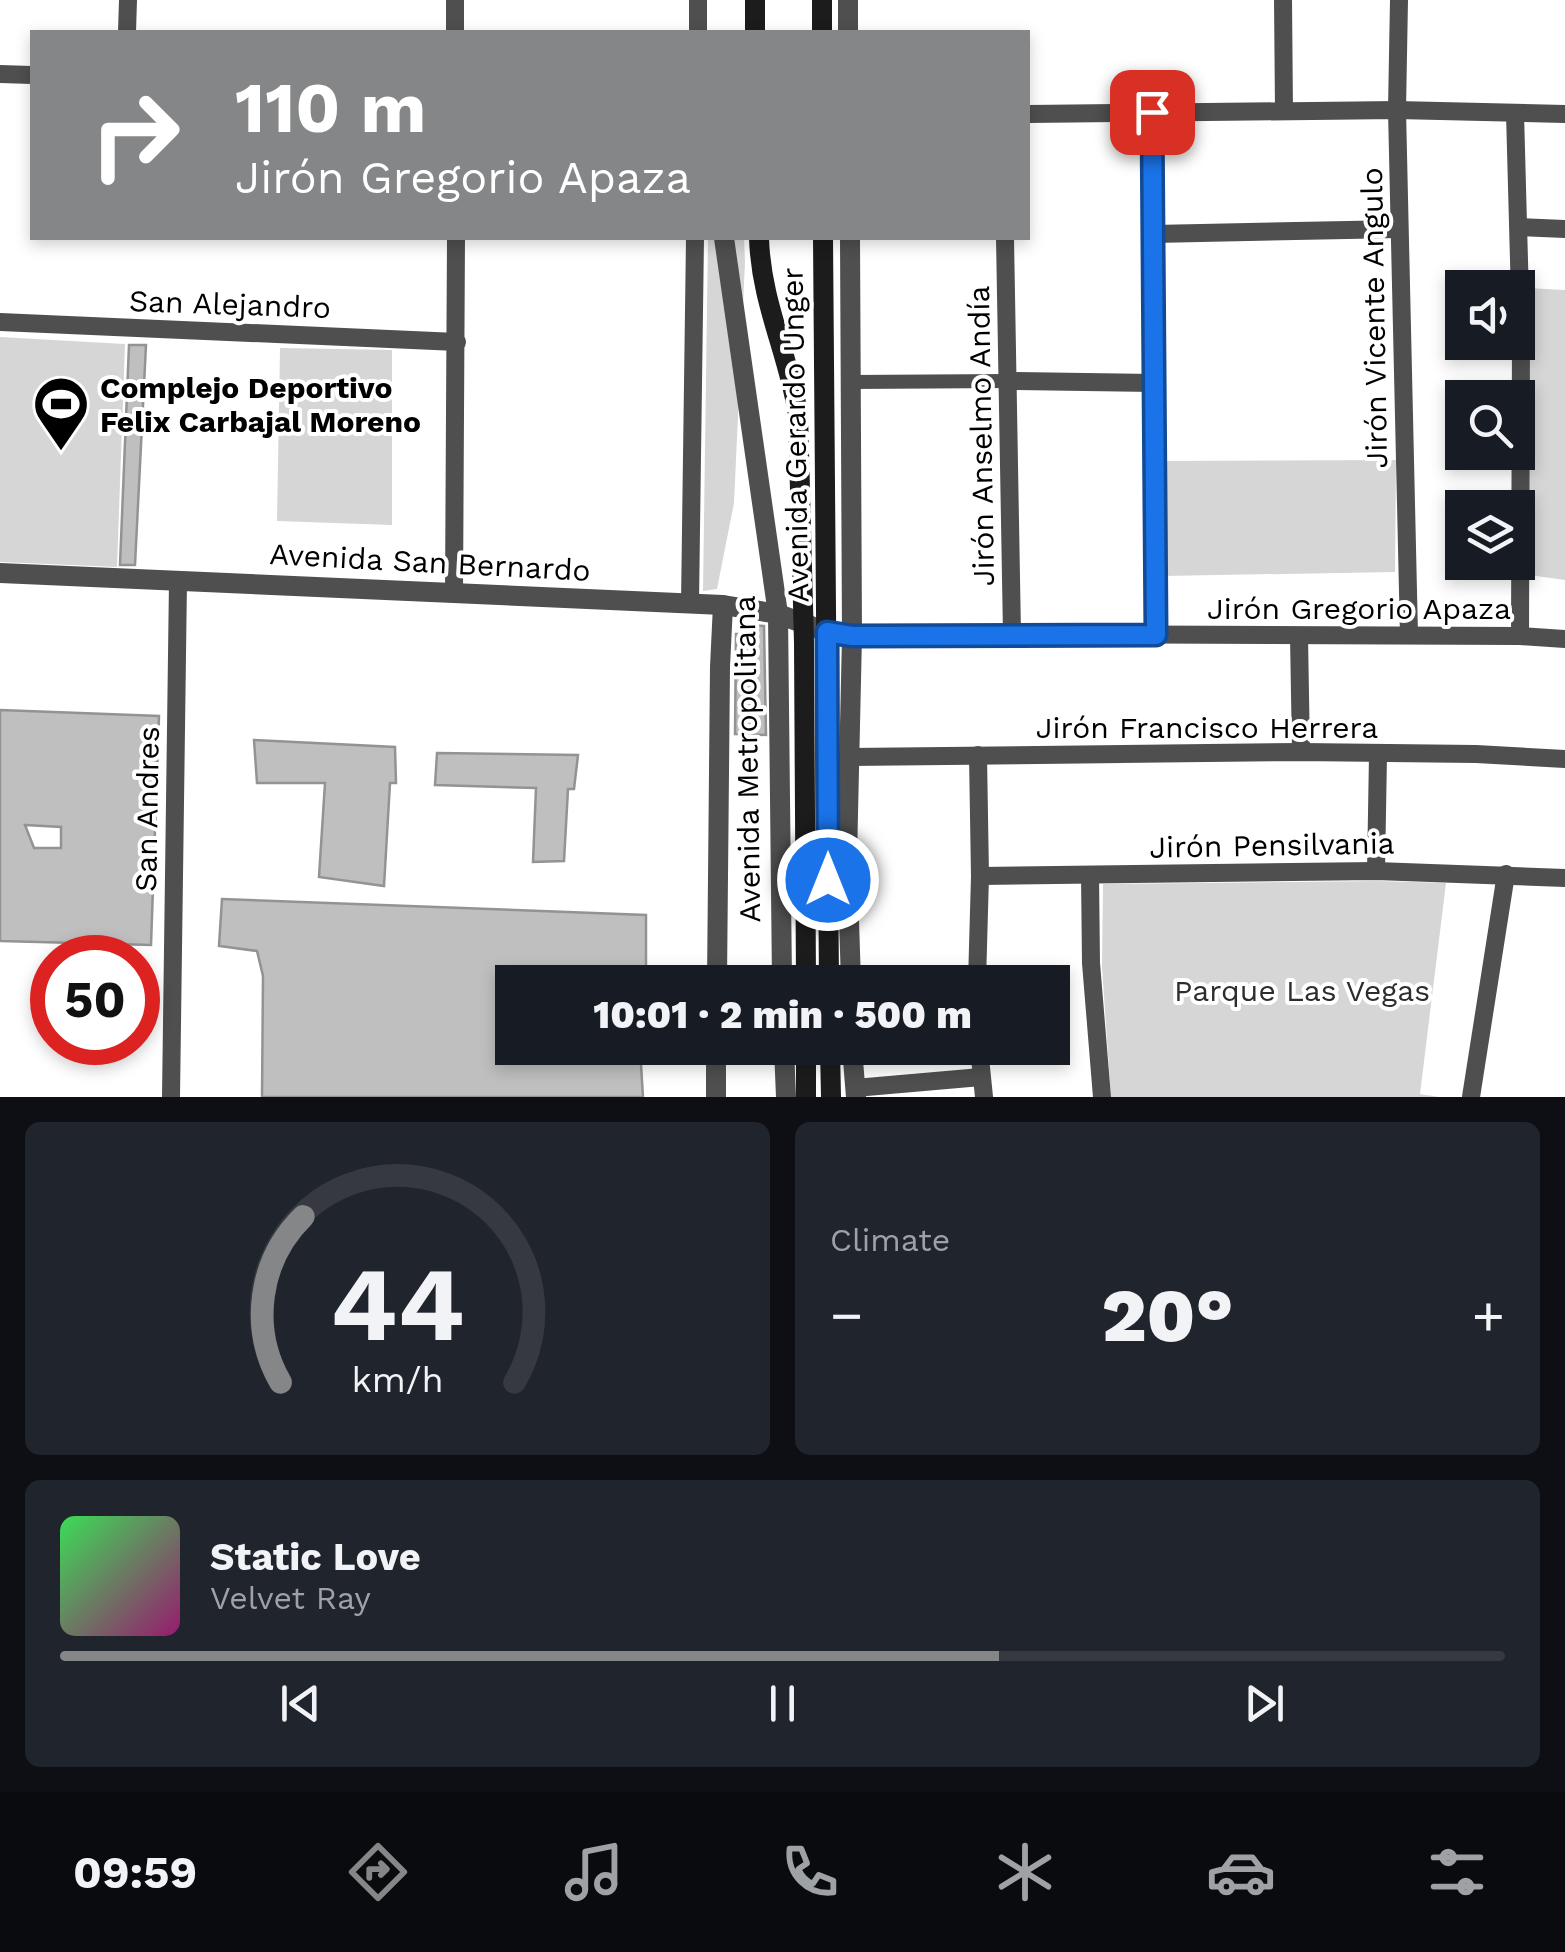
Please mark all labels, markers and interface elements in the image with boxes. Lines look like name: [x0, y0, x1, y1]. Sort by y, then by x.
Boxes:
text: 110 m: [235, 67, 426, 149]
icon: right: [70, 70, 200, 200]
pin: [1110, 70, 1195, 155]
icon: arrive: [1125, 85, 1180, 140]
text: Jirón Gregorio Apaza: [235, 151, 691, 204]
street label: Jirón Vicente Angulo: [1354, 167, 1394, 469]
street label: Avenida Gerardo Unger: [775, 267, 815, 603]
map controls: [1445, 270, 1535, 580]
button: sound: [1445, 270, 1535, 360]
street label: San Alejandro: [128, 283, 332, 325]
street label: Jirón Anselmo Andía: [961, 285, 1001, 587]
place label: Complejo Deportivo Felix Carbajal Moreno: [100, 370, 421, 439]
sports icon: Complejo Deportivo Felix Carbajal Moreno: [31, 374, 91, 453]
button: search: [1445, 380, 1535, 470]
button: layers: [1445, 490, 1535, 580]
street label: Avenida San Bernardo: [269, 536, 591, 588]
street label: Jirón Gregorio Apaza: [1207, 591, 1511, 626]
street label: Avenida Metropolitana: [727, 595, 767, 923]
street label: Jirón Francisco Herrera: [1036, 710, 1378, 745]
street label: San Andres: [128, 726, 166, 892]
street label: Jirón Pensilvania: [1149, 825, 1395, 865]
position arrow: [776, 828, 880, 932]
speed limit sign: 50: [30, 935, 160, 1065]
park label: Parque Las Vegas: [1174, 973, 1430, 1008]
text: 10:01 · 2 min · 500 m: [593, 993, 972, 1037]
text: Climate: [830, 1221, 950, 1259]
text: 44: [330, 1243, 465, 1365]
text: 20°: [1101, 1271, 1234, 1359]
text: −: [830, 1283, 863, 1347]
text: +: [1472, 1283, 1505, 1347]
text: km/h: [351, 1359, 444, 1401]
text: Static Love: [210, 1535, 421, 1579]
text: Velvet Ray: [210, 1579, 371, 1617]
icon: previous: [273, 1676, 328, 1731]
icon: pause: [755, 1676, 810, 1731]
icon: next: [1237, 1676, 1292, 1731]
icon: directions: [343, 1837, 413, 1907]
icon: music: [559, 1837, 629, 1907]
icon: phone: [775, 1837, 845, 1907]
icon: climate: [990, 1837, 1060, 1907]
icon: car: [1206, 1837, 1276, 1907]
icon: filters: [1422, 1837, 1492, 1907]
text: 09:59: [73, 1846, 197, 1899]

